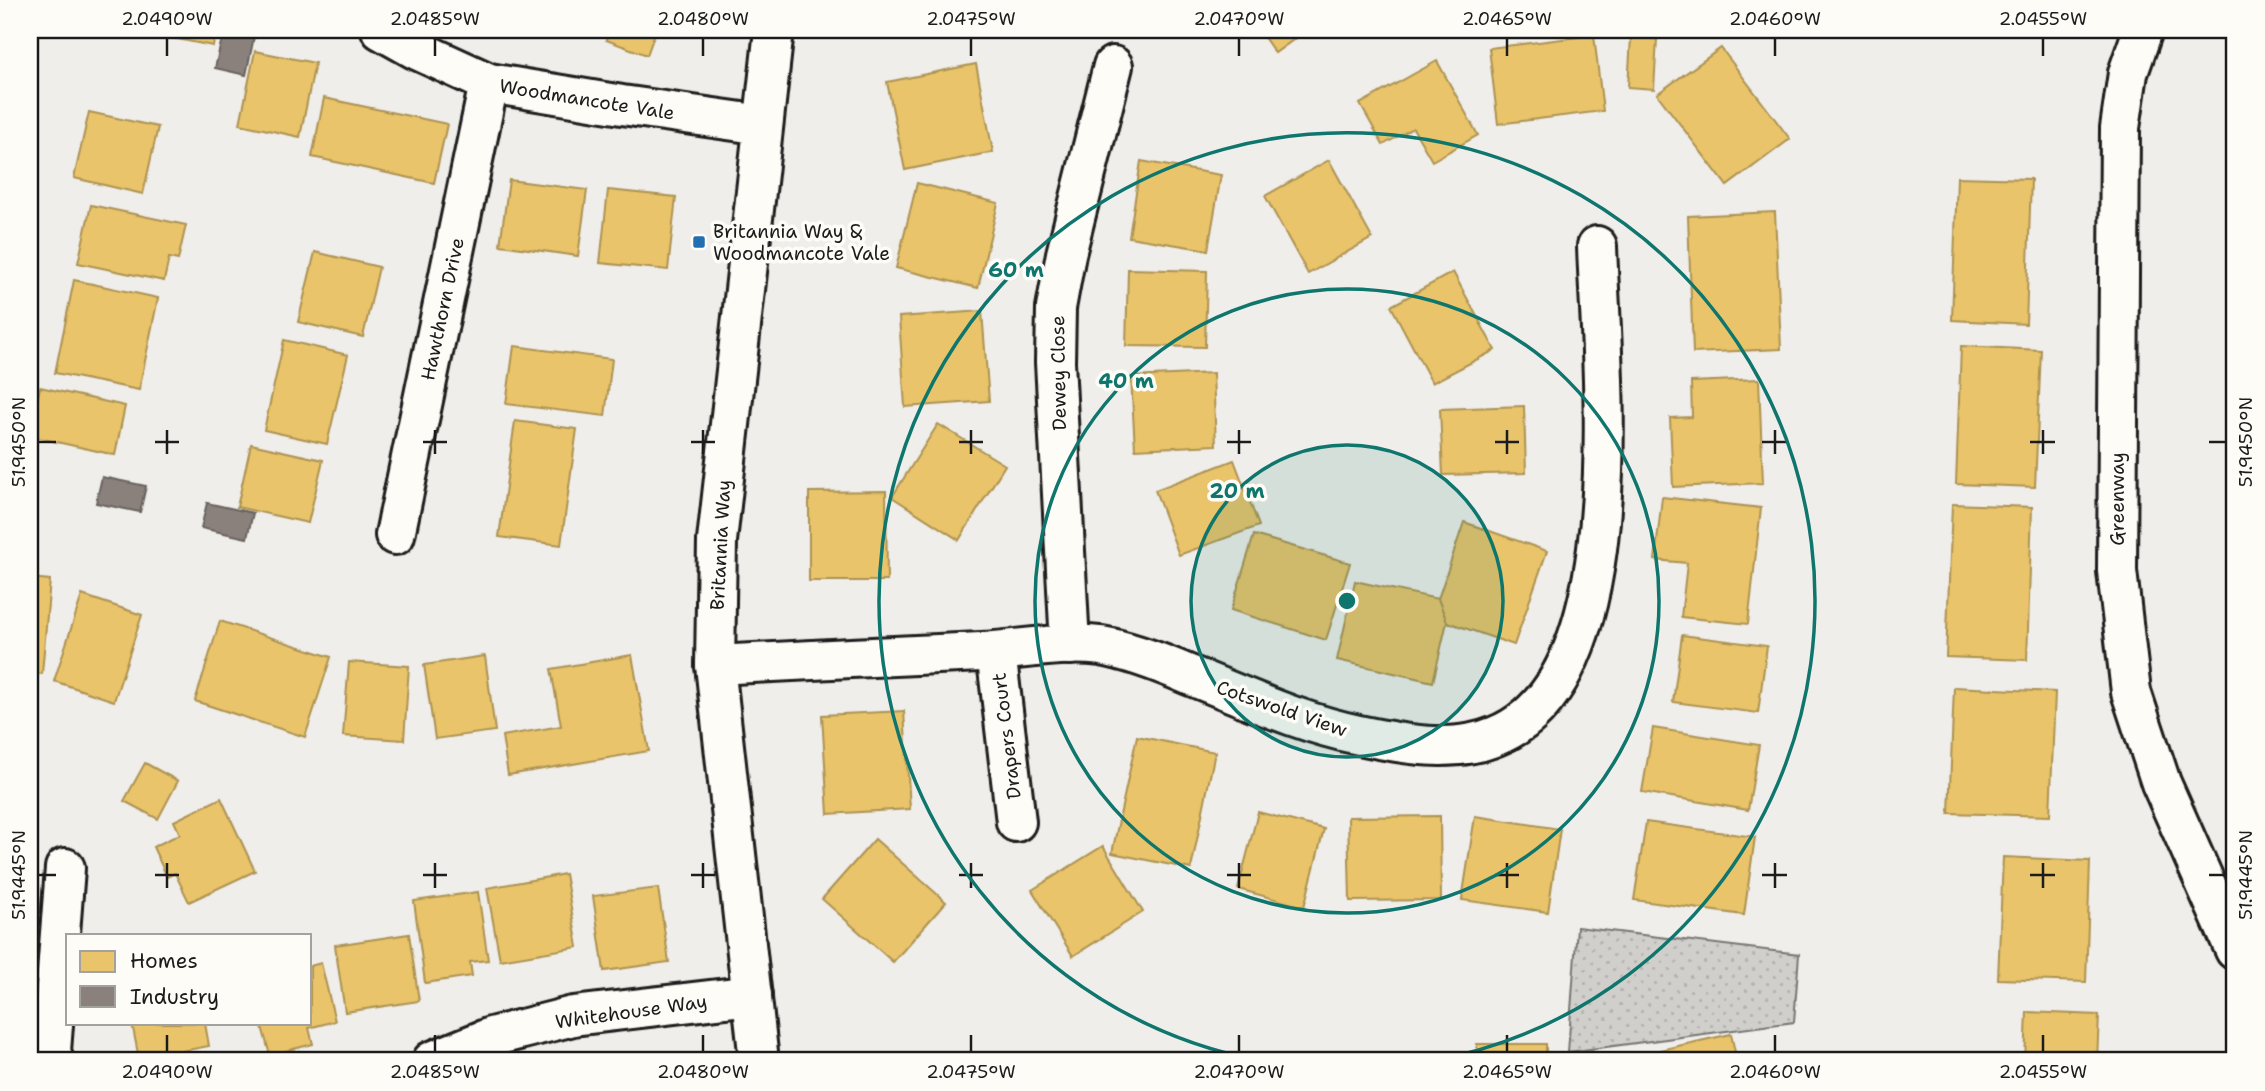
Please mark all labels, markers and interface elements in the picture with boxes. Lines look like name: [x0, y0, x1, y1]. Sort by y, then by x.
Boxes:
text: 2.0490°W: [121, 7, 213, 31]
text: 2.0485°W: [390, 7, 480, 31]
text: 2.0480°W: [657, 7, 749, 31]
text: 2.0475°W: [926, 7, 1016, 31]
text: 2.0470°W: [1193, 7, 1285, 31]
text: 2.0465°W: [1462, 7, 1552, 31]
text: 2.0460°W: [1729, 7, 1821, 31]
text: 2.0455°W: [1999, 7, 2087, 31]
street label: Woodmancote Vale: [498, 73, 676, 126]
place label: Britannia Way & Woodmancote Vale: [713, 219, 890, 266]
marker: Britannia Way & Woodmancote Vale: [691, 234, 707, 250]
street label: Hawthorn Drive: [415, 235, 470, 383]
text: 60 m: [988, 256, 1044, 284]
street label: Dewey Close: [1045, 315, 1072, 431]
text: 40 m: [1098, 367, 1154, 395]
text: 51.9450°N: [7, 397, 31, 487]
text: 51.9450°N: [2234, 397, 2258, 487]
street label: Greenway: [2105, 452, 2130, 546]
text: 20 m: [1209, 477, 1265, 505]
street label: Britannia Way: [705, 479, 736, 611]
centre of rings: [1335, 589, 1359, 613]
street label: Drapers Court: [986, 671, 1027, 801]
street label: Cotswold View: [1213, 674, 1350, 743]
text: 51.9445°N: [7, 830, 31, 920]
text: 51.9445°N: [2234, 830, 2258, 920]
legend: [66, 934, 312, 1024]
text: Homes: [130, 947, 198, 975]
text: Industry: [130, 983, 219, 1011]
street label: Whitehouse Way: [554, 988, 709, 1035]
text: 2.0490°W: [121, 1060, 213, 1084]
text: 2.0485°W: [390, 1060, 480, 1084]
text: 2.0480°W: [657, 1060, 749, 1084]
text: 2.0475°W: [926, 1060, 1016, 1084]
text: 2.0470°W: [1193, 1060, 1285, 1084]
text: 2.0465°W: [1462, 1060, 1552, 1084]
text: 2.0460°W: [1729, 1060, 1821, 1084]
text: 2.0455°W: [1999, 1060, 2087, 1084]

